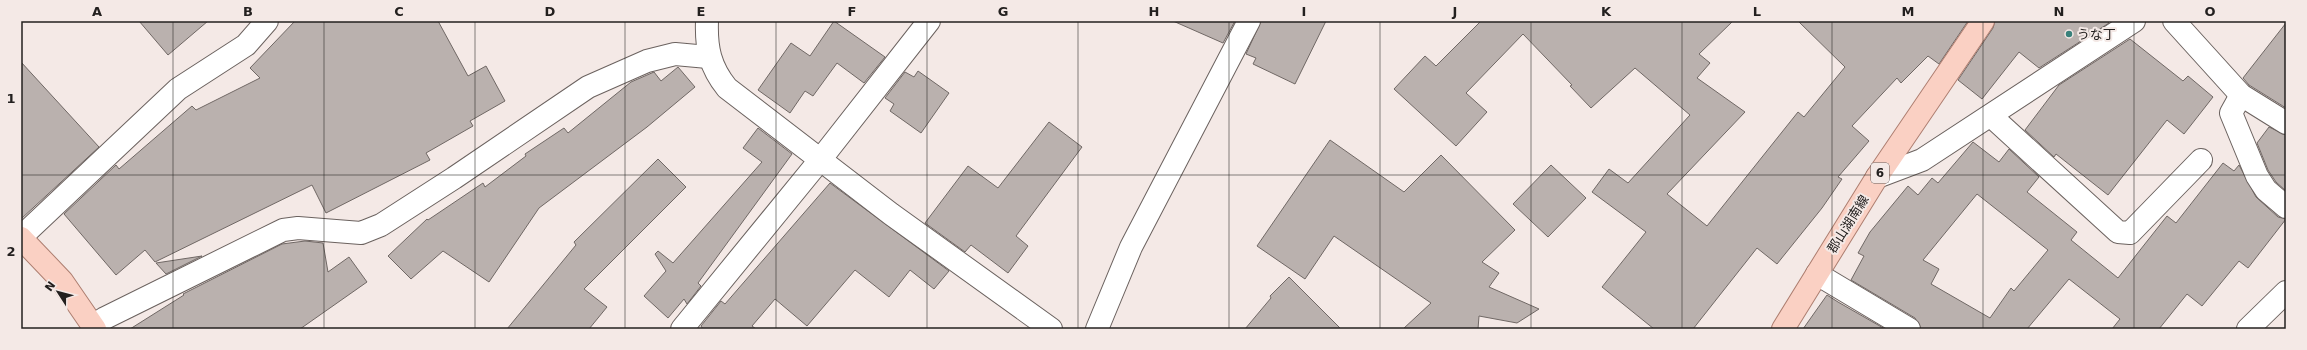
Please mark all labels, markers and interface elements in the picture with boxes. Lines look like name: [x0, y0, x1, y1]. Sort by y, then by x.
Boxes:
text: A: [92, 4, 102, 19]
text: B: [243, 4, 253, 19]
text: C: [394, 4, 404, 19]
text: D: [545, 4, 556, 19]
text: E: [697, 4, 705, 19]
text: F: [848, 4, 856, 19]
text: G: [998, 4, 1008, 19]
text: H: [1149, 4, 1159, 19]
text: I: [1302, 4, 1306, 19]
text: J: [1452, 4, 1457, 19]
text: K: [1601, 4, 1612, 19]
text: L: [1753, 4, 1761, 19]
text: M: [1902, 4, 1914, 19]
text: N: [2054, 4, 2064, 19]
text: O: [2204, 4, 2216, 19]
place label: うな丁: [2077, 27, 2116, 42]
marker: うな丁: [2064, 29, 2074, 39]
text: 1: [6, 91, 16, 106]
road number: 6: [1871, 163, 1889, 183]
street label: 郡山湖南線: [1824, 192, 1872, 256]
text: 2: [6, 244, 16, 259]
north arrow: [38, 272, 78, 312]
text: N: [42, 279, 58, 294]

